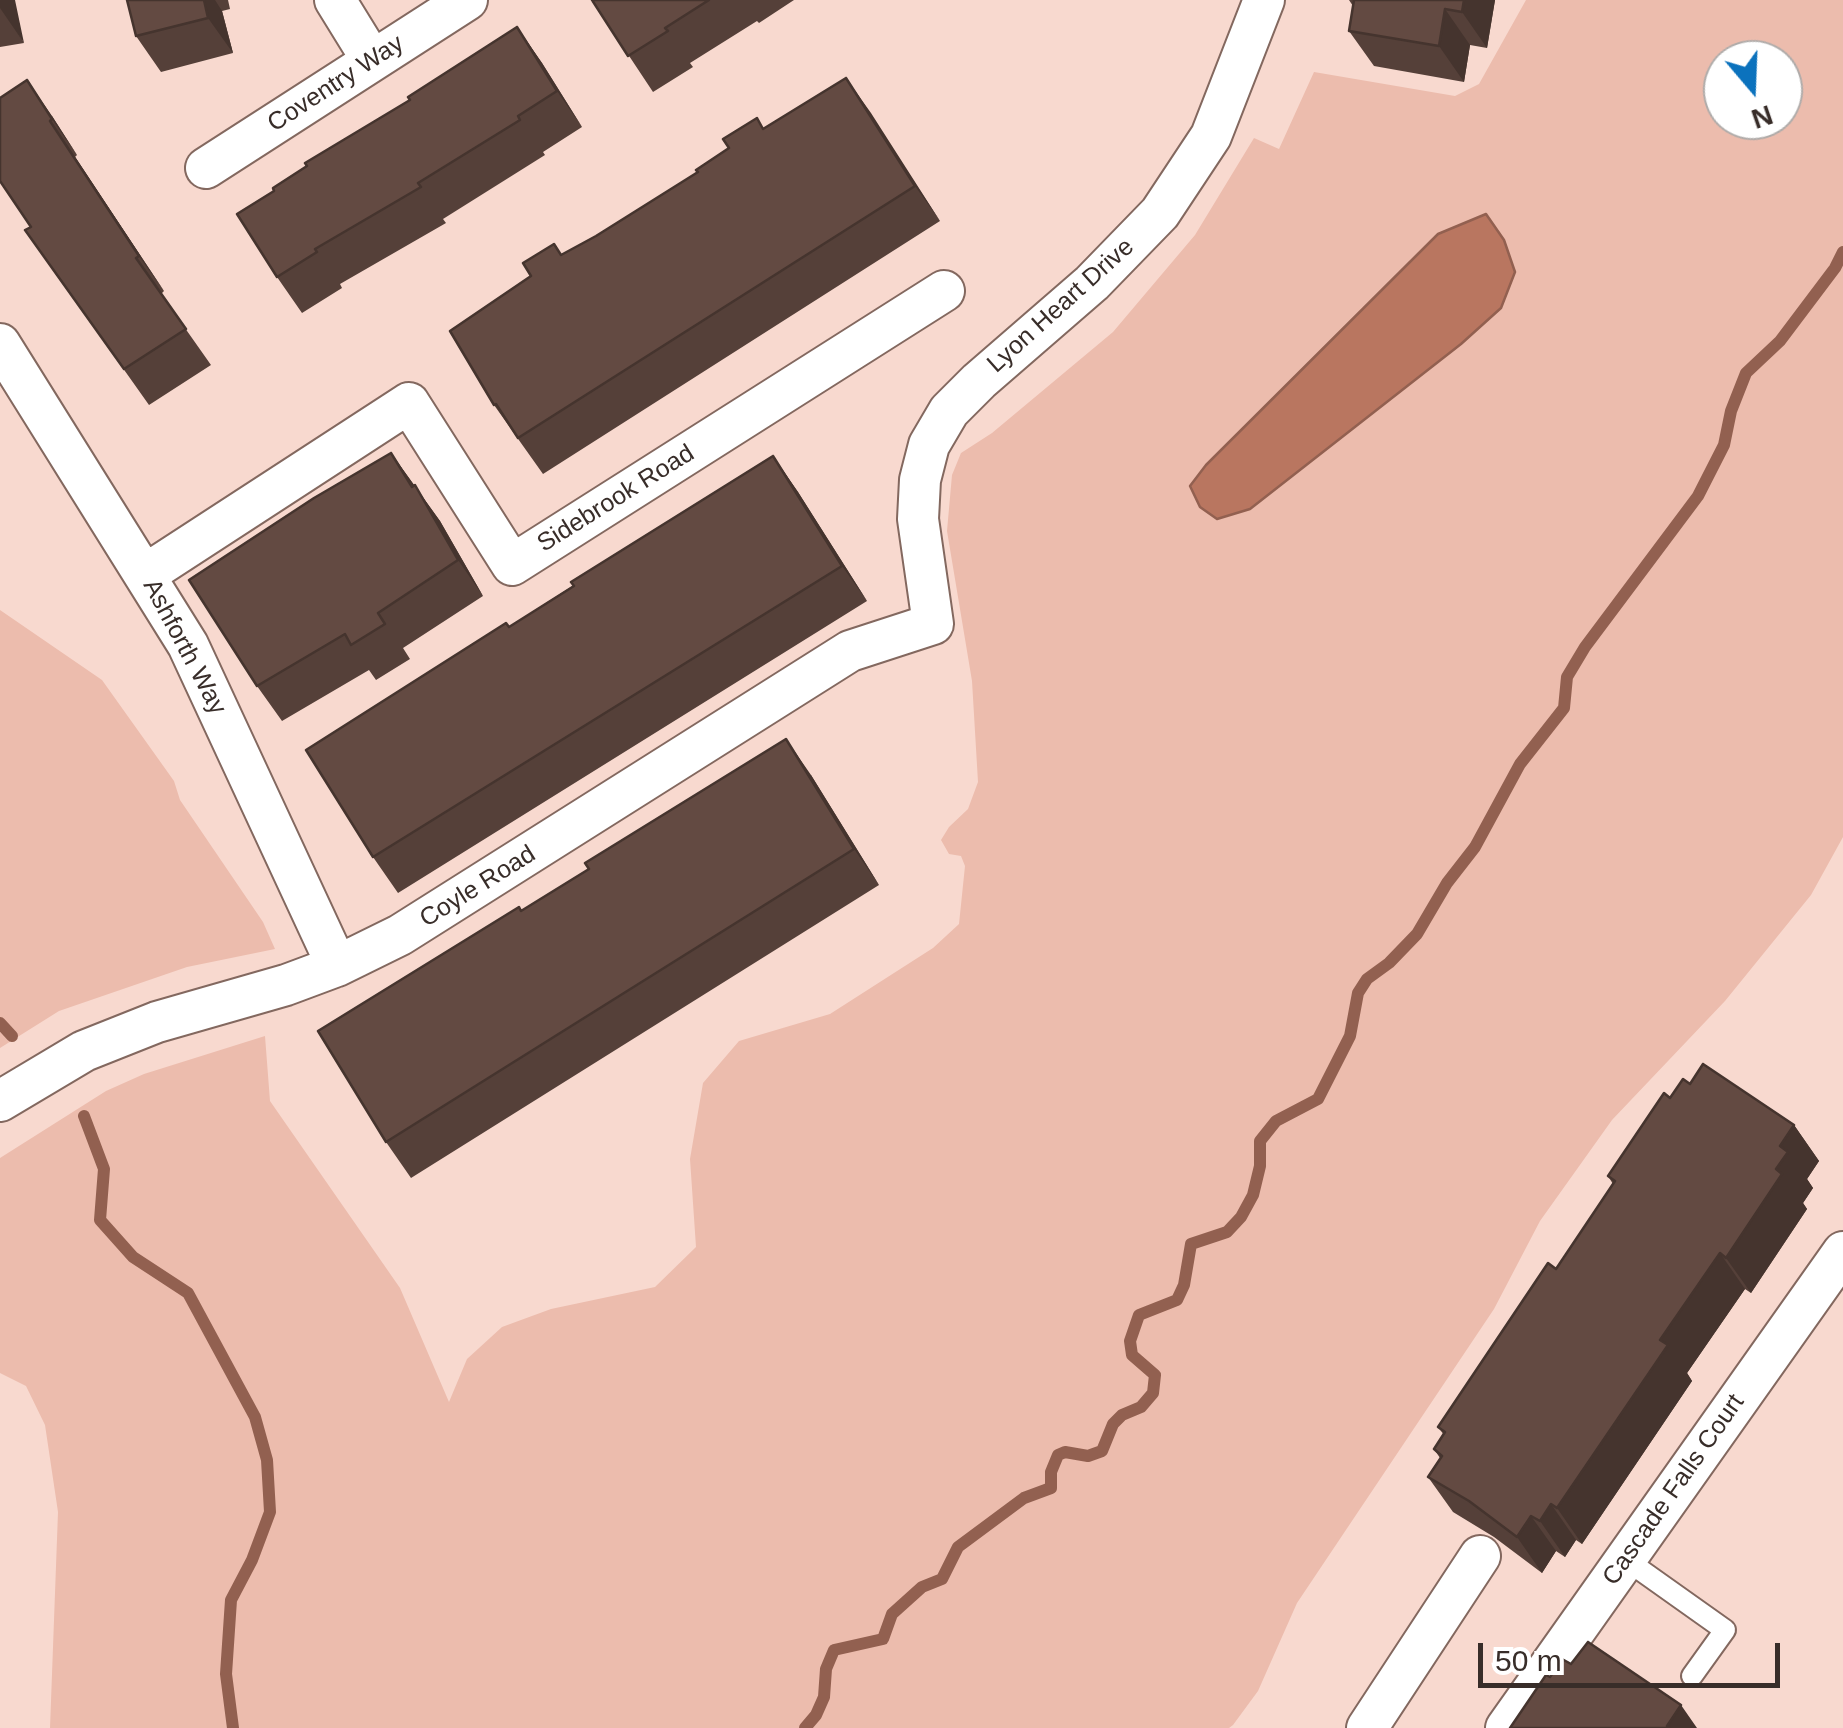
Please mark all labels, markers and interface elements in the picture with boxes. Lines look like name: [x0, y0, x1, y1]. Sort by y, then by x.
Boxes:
street label: Coventry Way: [262, 29, 410, 139]
north arrow: [1703, 40, 1803, 140]
text: N: [1748, 99, 1777, 135]
street label: Lyon Heart Drive: [982, 232, 1140, 380]
street label: Sidebrook Road: [532, 439, 700, 559]
street label: Ashforth Way: [136, 574, 232, 720]
street label: Coyle Road: [415, 840, 541, 934]
street label: Cascade Falls Court: [1597, 1389, 1751, 1591]
scale bar: [1483, 1623, 1786, 1685]
text: 50 m: [1495, 1644, 1562, 1677]

